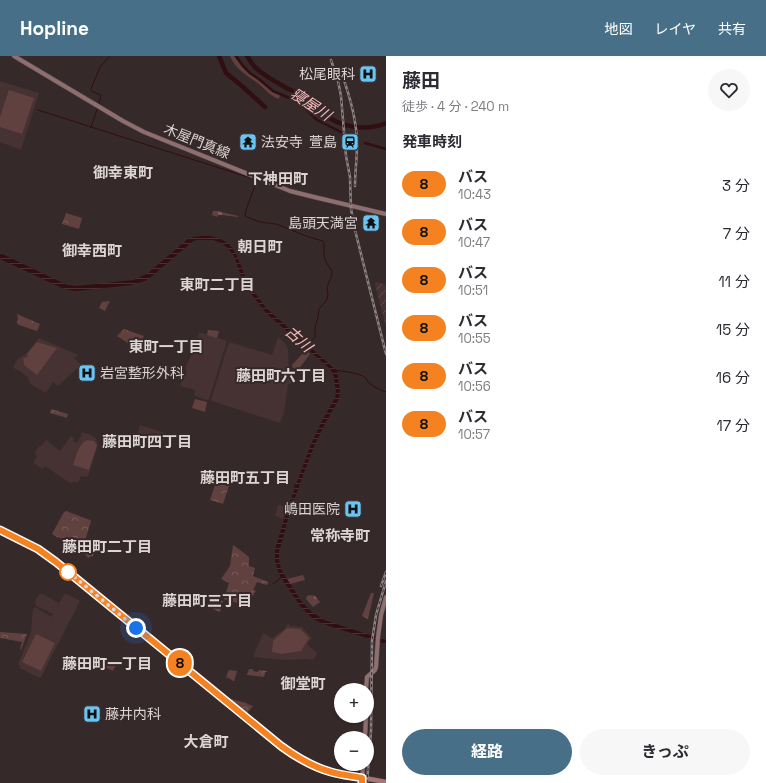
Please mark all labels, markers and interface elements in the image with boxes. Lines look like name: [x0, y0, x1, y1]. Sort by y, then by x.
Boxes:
text: Hopline: [20, 16, 89, 41]
text: 地図: [604, 20, 632, 38]
text: レイヤ: [654, 20, 696, 38]
text: 共有: [718, 20, 746, 38]
hospital icon: 松尾眼科: [358, 64, 378, 84]
place label: 松尾眼科: [299, 65, 355, 83]
text: 藤田: [402, 68, 440, 93]
button: heart: [708, 69, 750, 111]
water label: 寝屋川: [287, 84, 337, 126]
text: 徒歩 · 4 分 · 240 m: [402, 98, 509, 115]
street label: 木屋門真線: [161, 120, 233, 162]
temple icon: 法安寺: [238, 132, 258, 152]
station icon: 萱島: [340, 132, 360, 152]
text: 発車時刻: [402, 132, 462, 151]
place label: 法安寺: [261, 133, 303, 151]
place label: 萱島: [309, 133, 337, 151]
district label: 御幸東町: [93, 163, 153, 182]
text: バス: [458, 167, 488, 186]
district label: 下神田町: [248, 169, 308, 188]
text: 8: [420, 175, 428, 193]
text: 3 分: [722, 176, 750, 195]
text: 10:43: [458, 186, 491, 203]
temple icon: 島頭天満宮: [361, 213, 381, 233]
place label: 島頭天満宮: [288, 214, 358, 232]
text: バス: [458, 215, 488, 234]
text: 8: [420, 223, 428, 241]
text: 7 分: [723, 224, 750, 243]
text: 10:47: [458, 234, 490, 251]
district label: 朝日町: [237, 237, 283, 256]
district label: 御幸西町: [62, 241, 122, 260]
text: バス: [458, 263, 488, 282]
text: 8: [420, 271, 428, 289]
text: 11 分: [719, 272, 750, 291]
district label: 東町二丁目: [179, 275, 255, 294]
text: 10:51: [458, 282, 488, 299]
text: バス: [458, 311, 488, 330]
text: 8: [420, 319, 428, 337]
text: 15 分: [716, 320, 750, 339]
water label: 古川: [281, 322, 318, 357]
text: 10:55: [458, 330, 491, 347]
district label: 東町一丁目: [128, 337, 204, 356]
text: バス: [458, 359, 488, 378]
hospital icon: 岩宮整形外科: [77, 363, 97, 383]
place label: 岩宮整形外科: [100, 364, 184, 382]
district label: 藤田町六丁目: [236, 366, 326, 385]
text: 8: [420, 367, 428, 385]
text: 16 分: [716, 368, 750, 387]
text: 10:56: [458, 378, 491, 395]
text: バス: [458, 407, 488, 426]
text: 8: [420, 415, 428, 433]
text: 17 分: [716, 416, 750, 435]
text: 10:57: [458, 426, 490, 443]
district label: 藤田町四丁目: [102, 432, 192, 451]
district label: 藤田町五丁目: [200, 468, 290, 487]
hospital icon: 嶋田医院: [343, 499, 363, 519]
place label: 嶋田医院: [284, 500, 340, 518]
district label: 常称寺町: [310, 526, 370, 545]
district label: 藤田町二丁目: [62, 537, 152, 556]
unlabelled marker: [59, 563, 77, 581]
district label: 藤田町三丁目: [162, 591, 252, 610]
your location: [126, 618, 146, 638]
line badge: 8: [167, 650, 193, 676]
district label: 藤田町一丁目: [62, 654, 152, 673]
text: 8: [176, 654, 184, 672]
district label: 御堂町: [280, 674, 326, 693]
map controls: [334, 683, 374, 771]
button: +: [334, 683, 374, 723]
hospital icon: 藤井内科: [82, 704, 102, 724]
place label: 藤井内科: [105, 705, 161, 723]
button: 経路: [402, 729, 572, 775]
button: きっぷ: [580, 729, 750, 775]
button: −: [334, 731, 374, 771]
district label: 大倉町: [183, 732, 229, 751]

